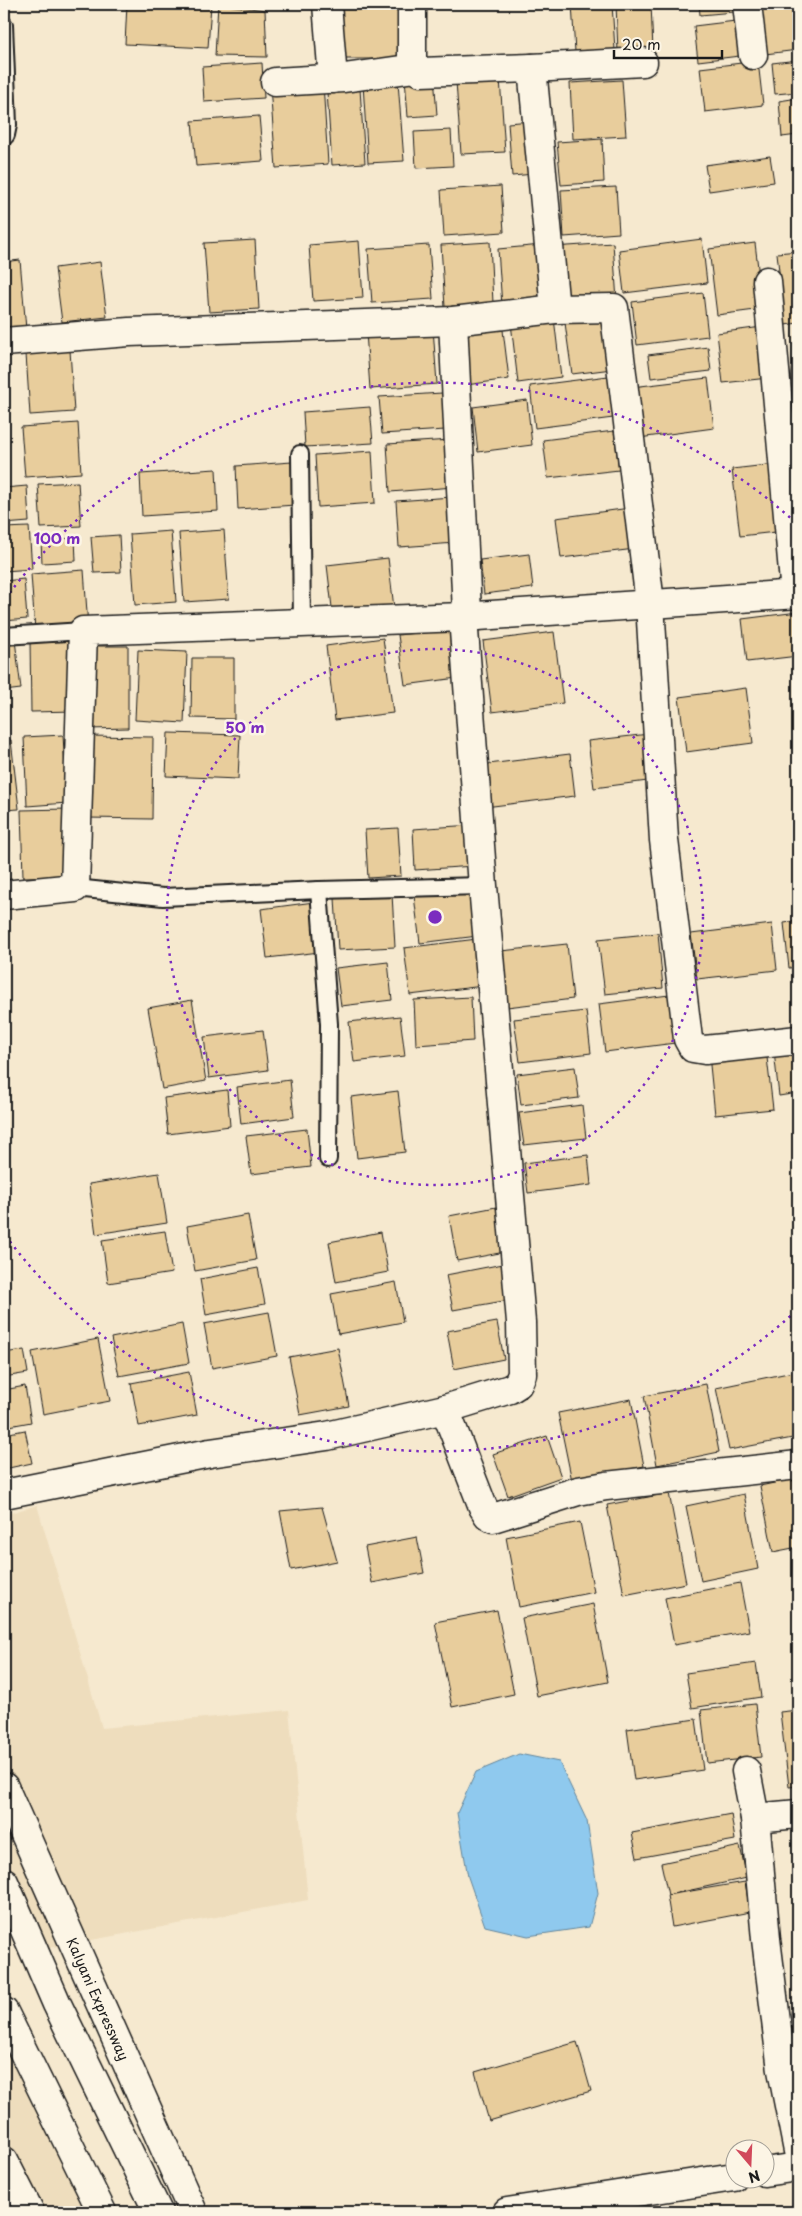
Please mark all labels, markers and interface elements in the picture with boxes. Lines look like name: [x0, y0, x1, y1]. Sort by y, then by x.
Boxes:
scale bar: [614, 28, 722, 60]
text: 20 m: [622, 32, 661, 55]
text: 100 m: [34, 526, 80, 549]
text: 50 m: [226, 715, 264, 738]
centre of rings: [426, 908, 444, 926]
street label: Kalyani Expressway: [62, 1934, 134, 2064]
north arrow: [724, 2138, 774, 2188]
text: N: [746, 2165, 763, 2188]

